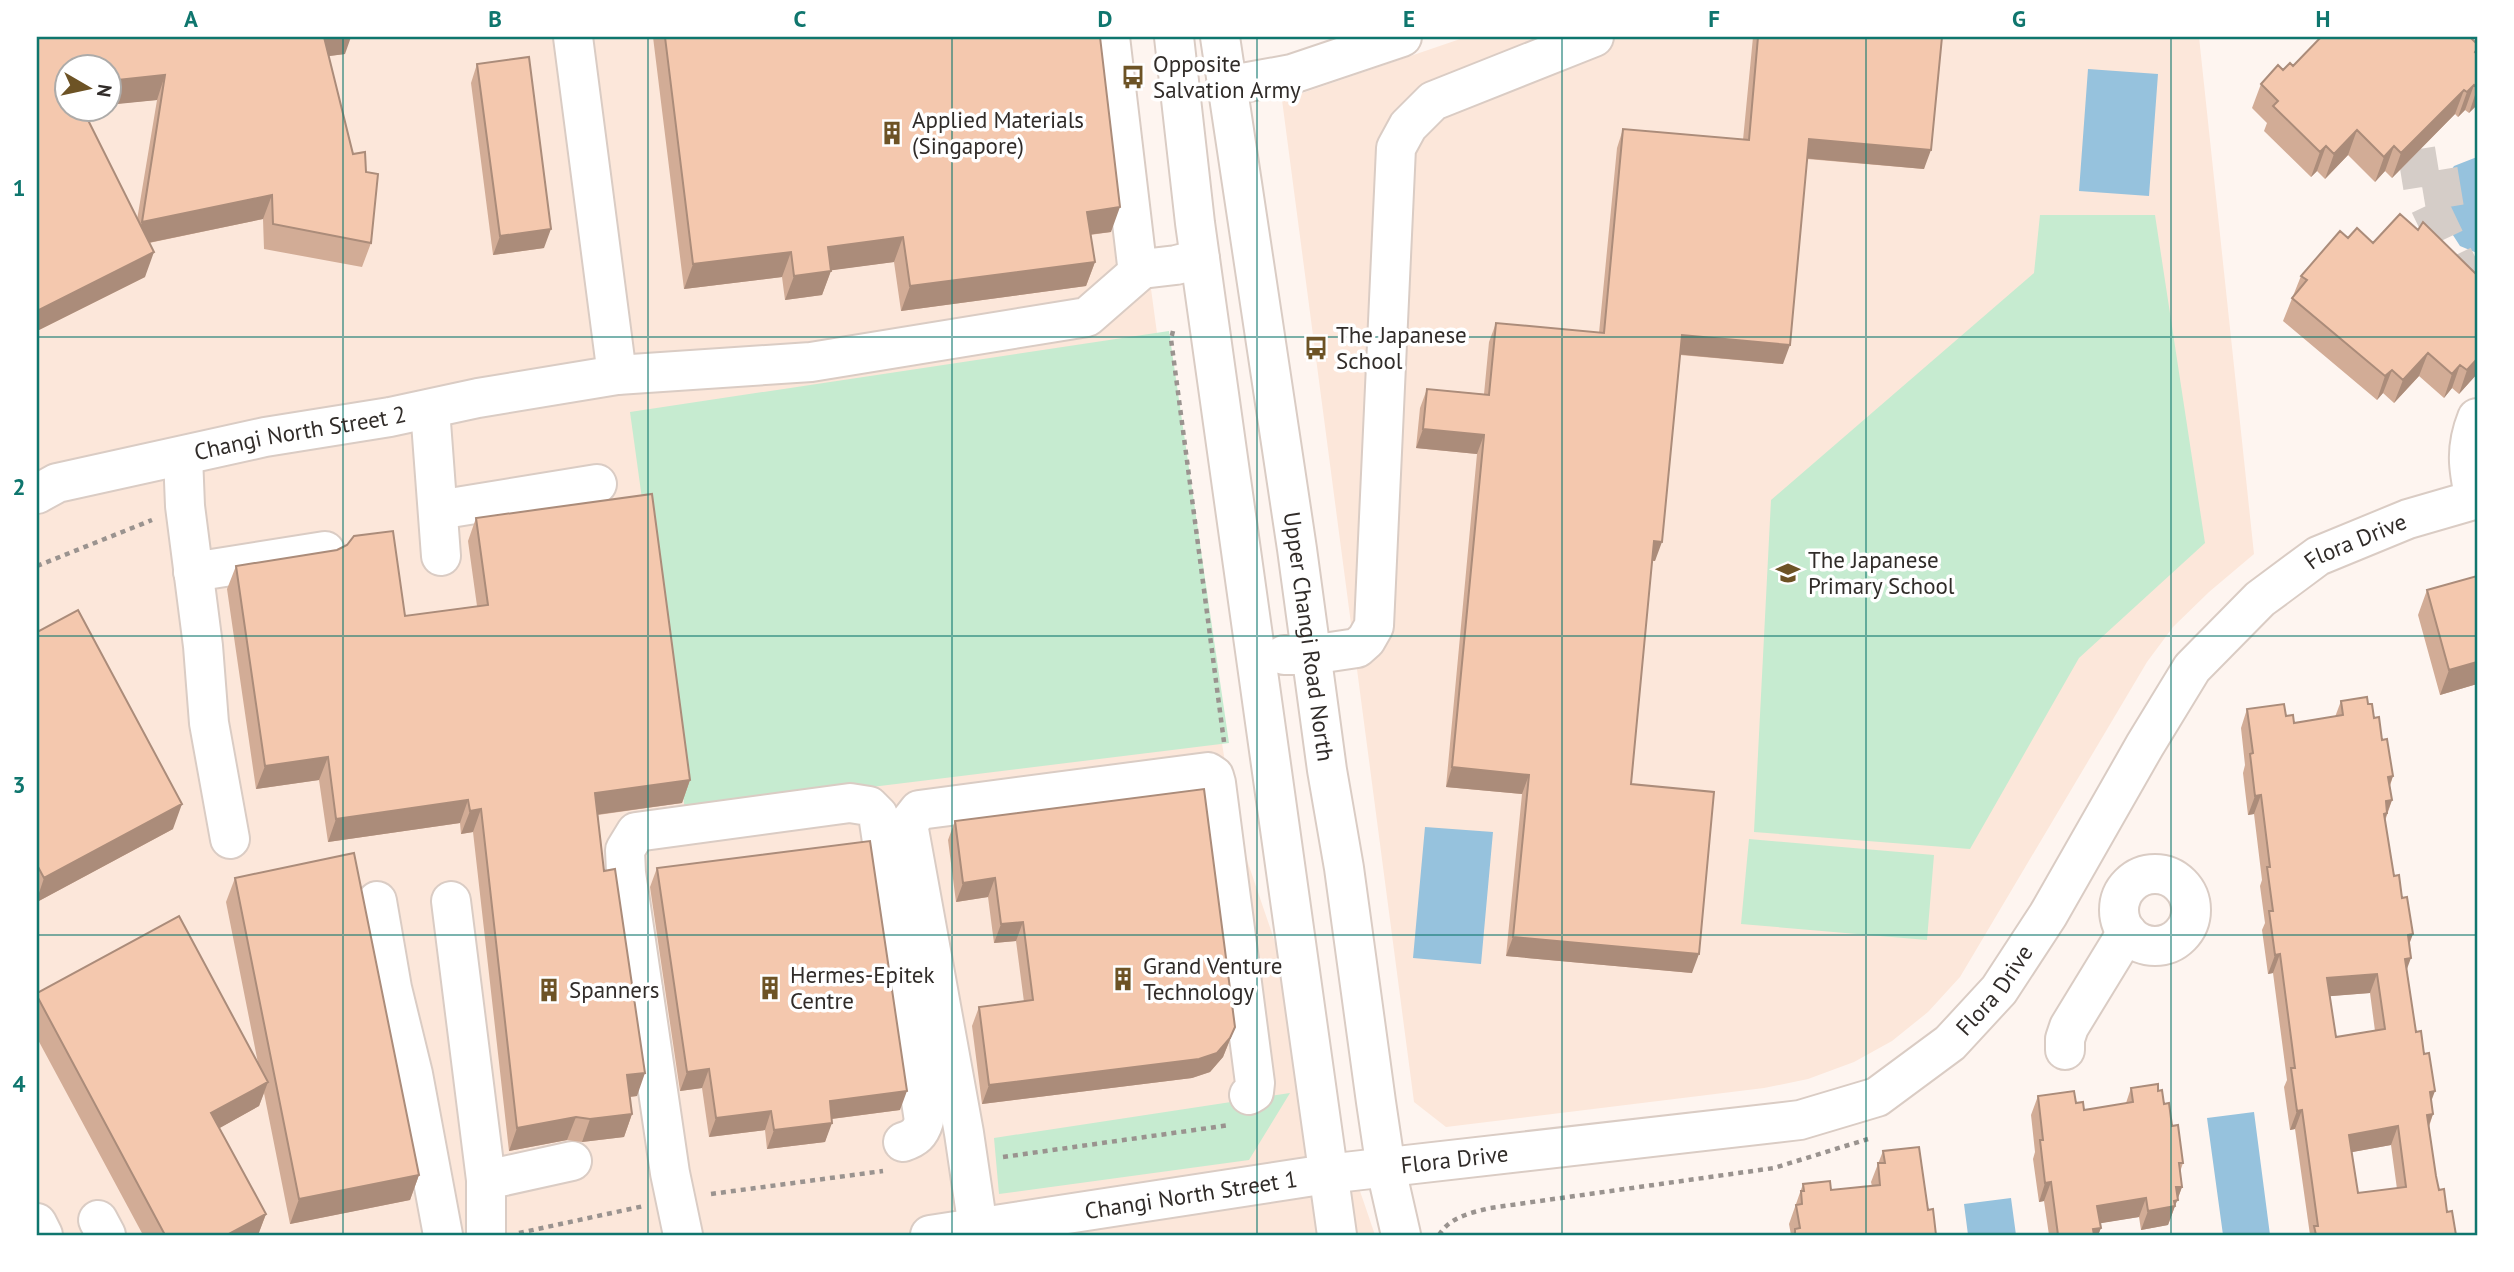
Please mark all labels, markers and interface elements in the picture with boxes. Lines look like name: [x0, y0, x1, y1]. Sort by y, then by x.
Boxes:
text: A: [184, 4, 198, 33]
text: B: [488, 4, 502, 33]
text: C: [794, 4, 807, 33]
text: D: [1098, 4, 1112, 33]
text: E: [1403, 4, 1415, 33]
text: F: [1708, 4, 1720, 33]
text: G: [2012, 4, 2026, 33]
text: H: [2316, 4, 2330, 33]
place label: Opposite Salvation Army: [1153, 49, 1301, 104]
north arrow: [52, 52, 122, 122]
bus stop icon: Opposite Salvation Army: [1119, 63, 1147, 91]
text: N: [92, 83, 118, 99]
place label: Applied Materials (Singapore): [912, 105, 1084, 160]
building icon: Applied Materials (Singapore): [878, 119, 906, 147]
text: 1: [12, 173, 26, 202]
place label: The Japanese School: [1336, 320, 1467, 375]
bus stop icon: The Japanese School: [1302, 334, 1330, 362]
street label: Changi North Street 2: [191, 399, 409, 466]
text: 2: [12, 472, 26, 501]
street label: Flora Drive: [2298, 506, 2411, 575]
street label: Upper Changi Road North: [1278, 510, 1341, 763]
place label: The Japanese Primary School: [1808, 545, 1955, 600]
school or university icon: The Japanese Primary School: [1774, 559, 1802, 587]
text: 3: [12, 770, 26, 799]
street label: Flora Drive: [1949, 939, 2039, 1041]
place label: Grand Venture Technology: [1143, 951, 1282, 1006]
place label: Hermes-Epitek Centre: [790, 960, 934, 1015]
building icon: Grand Venture Technology: [1109, 965, 1137, 993]
building icon: Hermes-Epitek Centre: [756, 974, 784, 1002]
place label: Spanners: [569, 975, 659, 1004]
building icon: Spanners: [535, 976, 563, 1004]
text: 4: [12, 1069, 26, 1098]
street label: Flora Drive: [1399, 1138, 1510, 1179]
street label: Changi North Street 1: [1082, 1164, 1299, 1225]

